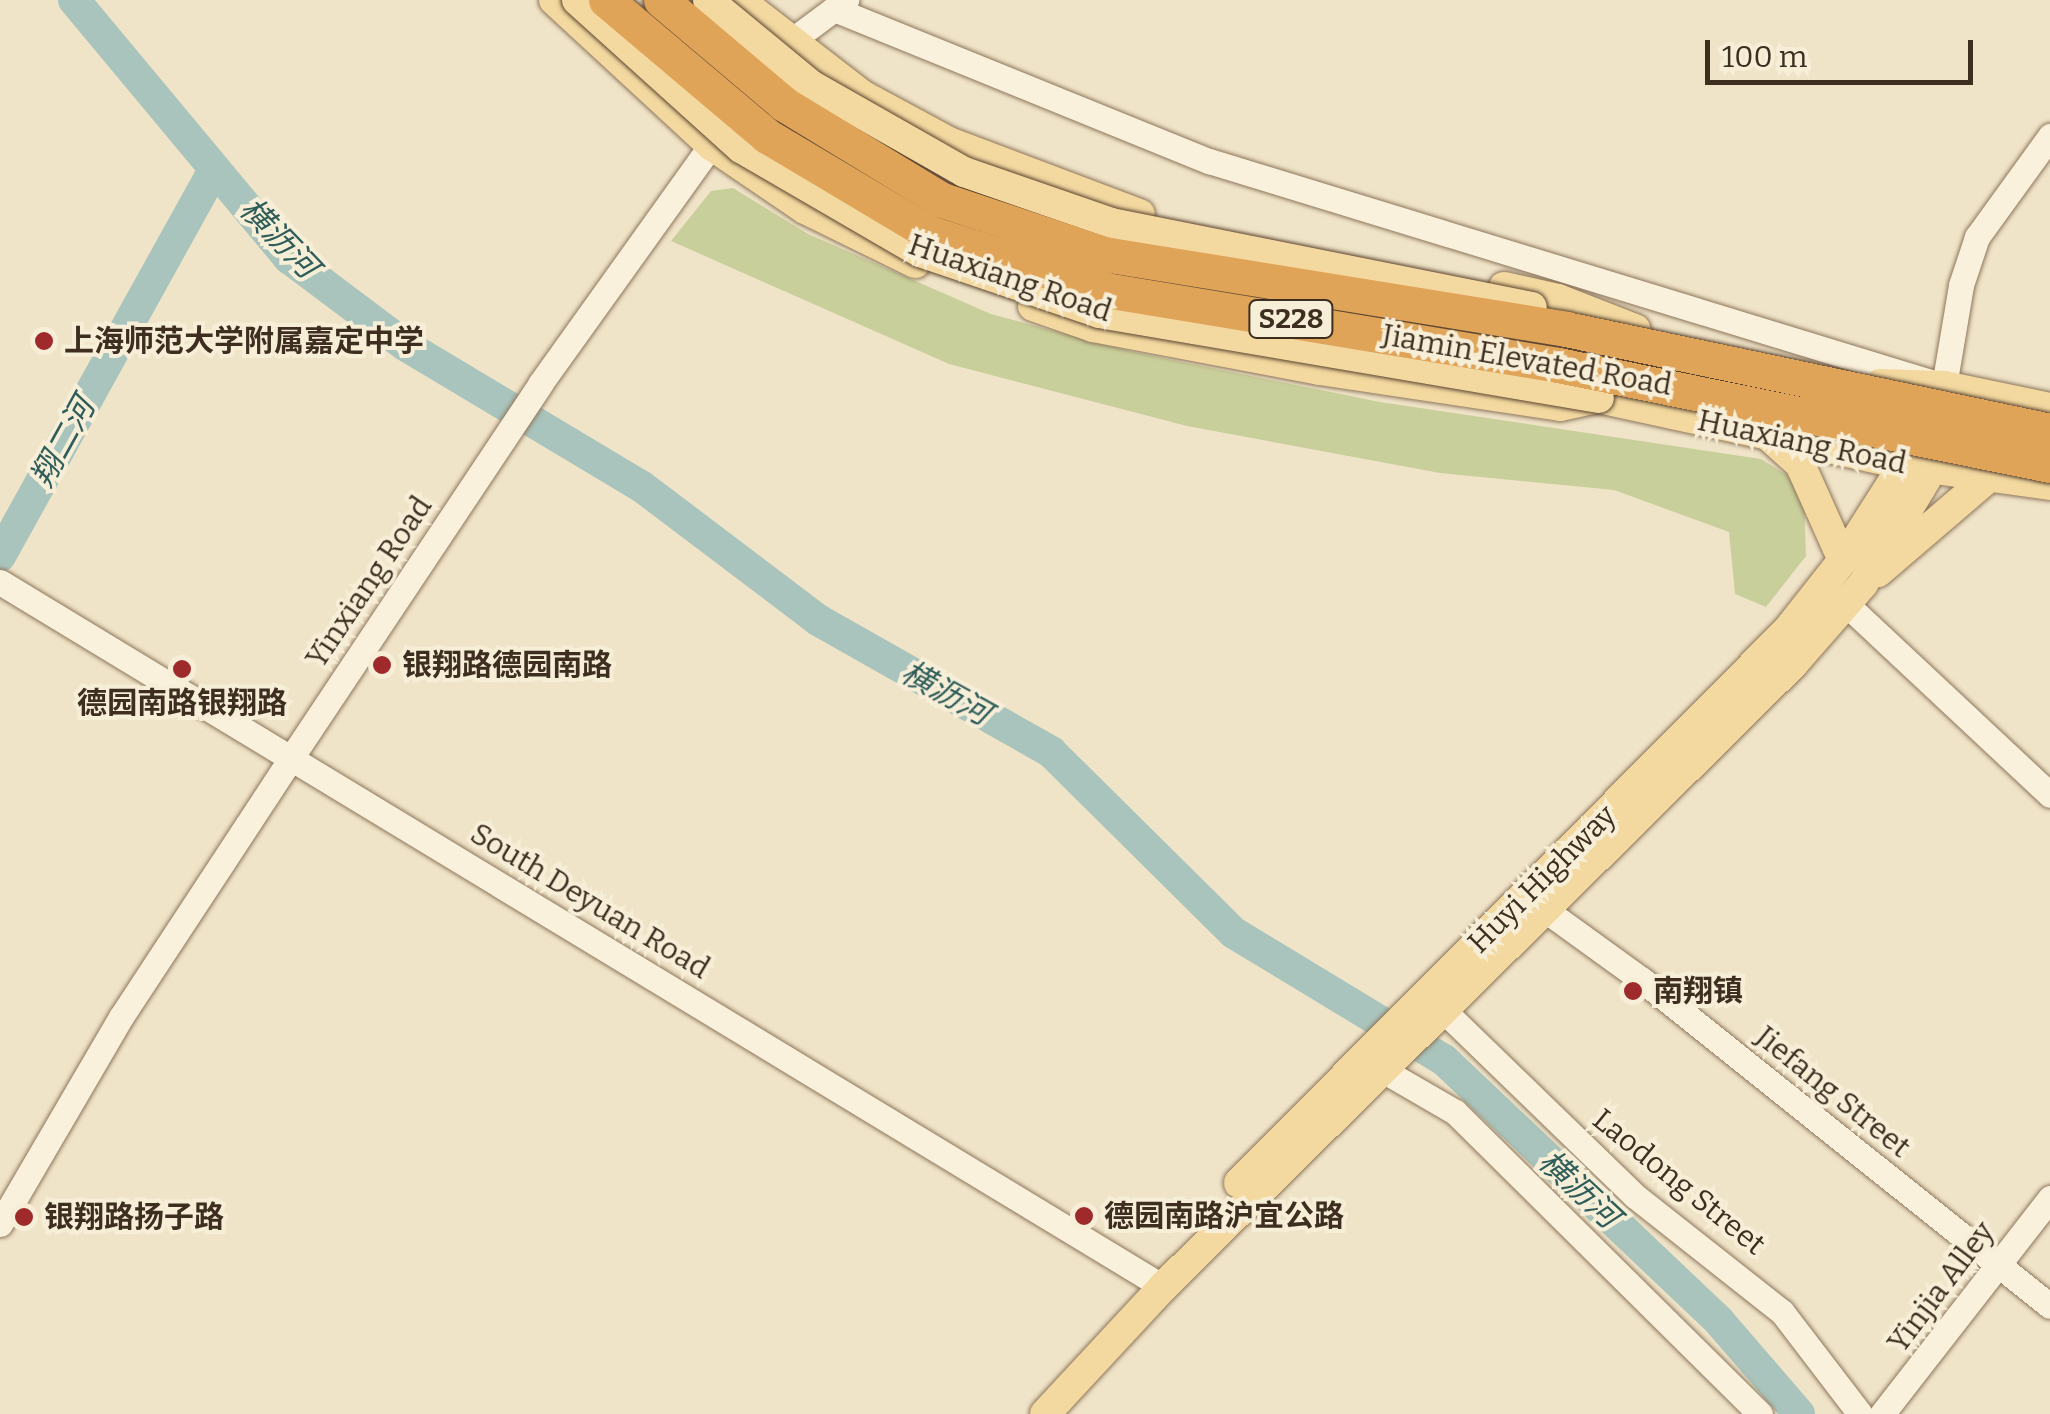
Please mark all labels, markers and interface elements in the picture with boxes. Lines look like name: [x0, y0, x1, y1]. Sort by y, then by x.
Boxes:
scale bar: [1710, 20, 1978, 82]
text: 100 m: [1722, 39, 1807, 75]
water label: 横沥河: [232, 190, 326, 286]
street label: Huaxiang Road: [904, 226, 1116, 330]
road number: S228: [1246, 296, 1336, 342]
street label: Jiamin Elevated Road: [1379, 317, 1675, 403]
place label: 上海师范大学附属嘉定中学: [64, 323, 424, 359]
marker: 上海师范大学附属嘉定中学: [33, 330, 55, 352]
water label: 翔二河: [23, 391, 103, 493]
street label: Huaxiang Road: [1694, 402, 1910, 482]
street label: Yinxiang Road: [298, 489, 440, 675]
place label: 银翔路德园南路: [402, 647, 612, 683]
water label: 横沥河: [895, 653, 997, 733]
marker: 银翔路德园南路: [371, 654, 393, 676]
marker: 德园南路银翔路: [171, 658, 193, 680]
place label: 德园南路银翔路: [77, 685, 287, 721]
street label: Huyi Highway: [1461, 798, 1623, 960]
street label: South Deyuan Road: [464, 815, 716, 987]
place label: 南翔镇: [1653, 973, 1743, 1009]
marker: 南翔镇: [1622, 980, 1644, 1002]
street label: Jiefang Street: [1748, 1019, 1918, 1165]
street label: Laodong Street: [1586, 1102, 1772, 1262]
water label: 横沥河: [1531, 1142, 1627, 1236]
place label: 德园南路沪宜公路: [1104, 1198, 1344, 1234]
place label: 银翔路扬子路: [44, 1199, 224, 1235]
marker: 德园南路沪宜公路: [1073, 1205, 1095, 1227]
marker: 银翔路扬子路: [13, 1206, 35, 1228]
street label: Yinjia Alley: [1880, 1215, 2002, 1359]

